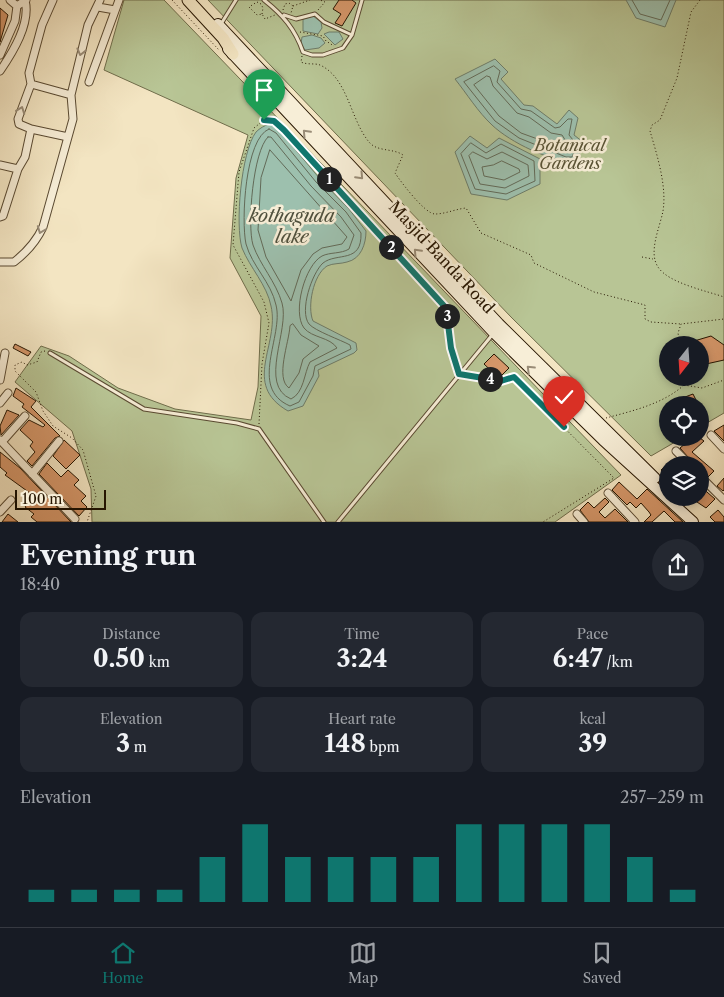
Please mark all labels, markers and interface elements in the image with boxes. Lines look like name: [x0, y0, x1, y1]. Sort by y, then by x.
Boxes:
one-way arrow: [76, 48, 87, 57]
pin: [243, 69, 285, 120]
icon: arrive: [250, 76, 278, 104]
one-way arrow: [15, 106, 25, 115]
one-way arrow: [303, 130, 312, 139]
park label: Botanical Gardens: [532, 135, 607, 173]
pin: 1: [316, 166, 342, 192]
text: 1: [326, 170, 333, 188]
one-way arrow: [354, 171, 363, 180]
street label: Masjid Banda Road: [385, 197, 499, 318]
water label: kothaguda lake: [248, 205, 335, 248]
one-way arrow: [37, 225, 47, 234]
pin: 2: [378, 234, 404, 260]
text: 2: [387, 238, 396, 256]
one-way arrow: [414, 249, 423, 258]
pin: 3: [434, 304, 460, 328]
text: 3: [444, 307, 451, 325]
north arrow: [659, 336, 709, 386]
map controls: [659, 336, 709, 506]
pin: 4: [478, 366, 502, 392]
one-way arrow: [527, 366, 536, 375]
text: 4: [486, 370, 495, 388]
pin: [543, 376, 585, 427]
icon: check: [550, 383, 578, 411]
button: locate: [659, 396, 709, 446]
button: layers: [659, 456, 709, 506]
scale bar: [15, 487, 106, 510]
text: 100 m: [22, 490, 62, 508]
text: Evening run: [20, 538, 196, 572]
button: share: [652, 539, 704, 591]
text: 18:40: [20, 574, 60, 594]
text: Distance: [102, 625, 160, 643]
text: Time: [344, 625, 380, 643]
text: Pace: [577, 625, 608, 643]
text: 0.50: [93, 643, 145, 674]
text: 3:24: [336, 643, 388, 674]
text: 6:47: [553, 643, 603, 674]
text: km: [145, 653, 170, 671]
text: /km: [603, 653, 633, 671]
text: Elevation: [100, 710, 163, 728]
text: Heart rate: [328, 710, 396, 728]
text: kcal: [579, 710, 606, 728]
text: 3: [116, 728, 130, 759]
text: 148: [324, 728, 366, 759]
text: 39: [578, 728, 607, 759]
text: m: [130, 738, 147, 756]
text: bpm: [366, 738, 400, 756]
text: Elevation: [20, 787, 91, 807]
text: 257–259 m: [620, 787, 704, 807]
tab: Home: [102, 939, 143, 987]
tab: Map: [348, 939, 378, 987]
tab: Saved: [583, 939, 622, 987]

